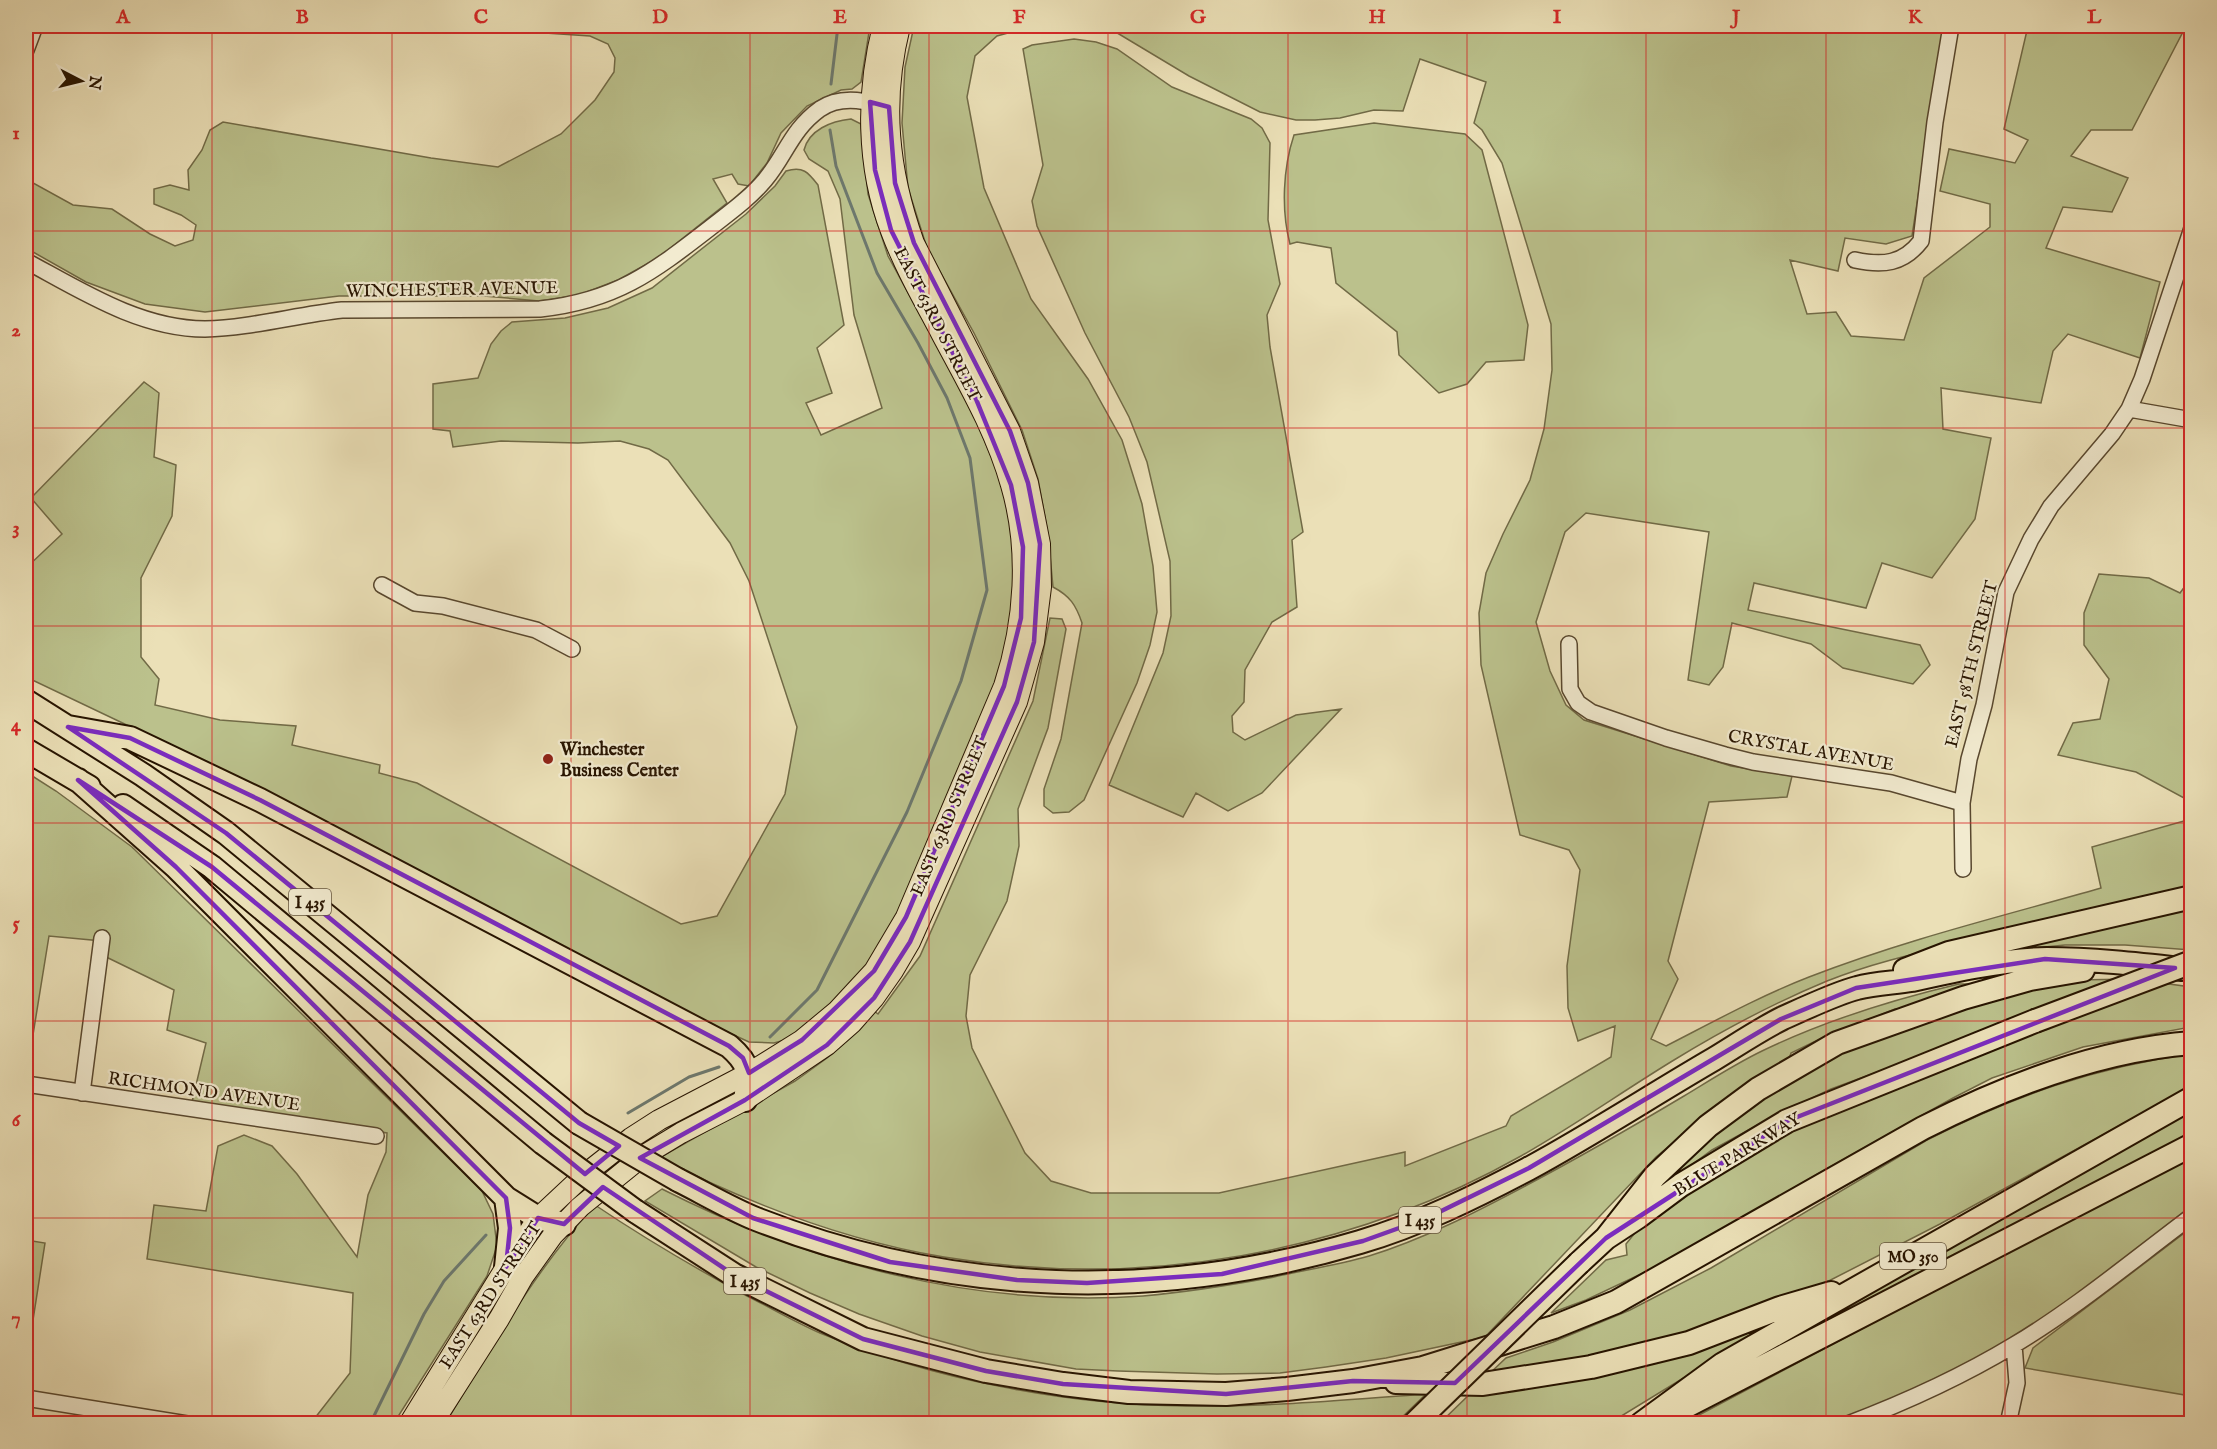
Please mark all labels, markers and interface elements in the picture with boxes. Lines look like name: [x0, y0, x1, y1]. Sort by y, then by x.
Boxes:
text: A: [115, 5, 131, 30]
text: B: [295, 5, 309, 30]
text: C: [474, 5, 488, 30]
text: D: [652, 5, 668, 30]
text: E: [833, 5, 847, 30]
text: F: [1013, 5, 1026, 30]
text: G: [1190, 5, 1207, 30]
text: H: [1368, 5, 1386, 30]
text: I: [1553, 5, 1562, 30]
text: J: [1729, 5, 1741, 30]
text: K: [1908, 5, 1924, 30]
text: L: [2087, 5, 2102, 30]
north arrow: [51, 51, 111, 111]
text: N: [83, 74, 105, 91]
text: 1: [12, 121, 20, 146]
street label: EAST 63RD STREET: [888, 243, 986, 406]
street label: WINCHESTER AVENUE: [346, 277, 558, 304]
text: 2: [11, 318, 21, 343]
text: 3: [12, 516, 20, 541]
street label: EAST 58TH STREET: [1941, 579, 2004, 750]
text: 4: [11, 713, 22, 738]
street label: CRYSTAL AVENUE: [1726, 726, 1896, 777]
street label: EAST 63RD STREET: [906, 733, 994, 900]
place label: Winchester Business Center: [559, 739, 679, 783]
marker: Winchester Business Center: [541, 752, 555, 766]
road number: I 435: [289, 889, 331, 915]
text: 5: [12, 911, 20, 936]
street label: RICHMOND AVENUE: [106, 1068, 301, 1117]
text: 6: [12, 1108, 22, 1133]
street label: BLUE PARKWAY: [1670, 1108, 1806, 1202]
road number: I 435: [1399, 1207, 1441, 1233]
street label: EAST 63RD STREET: [435, 1218, 548, 1374]
road number: MO 350: [1880, 1243, 1946, 1269]
road number: I 435: [724, 1268, 766, 1294]
text: 7: [11, 1306, 21, 1331]

